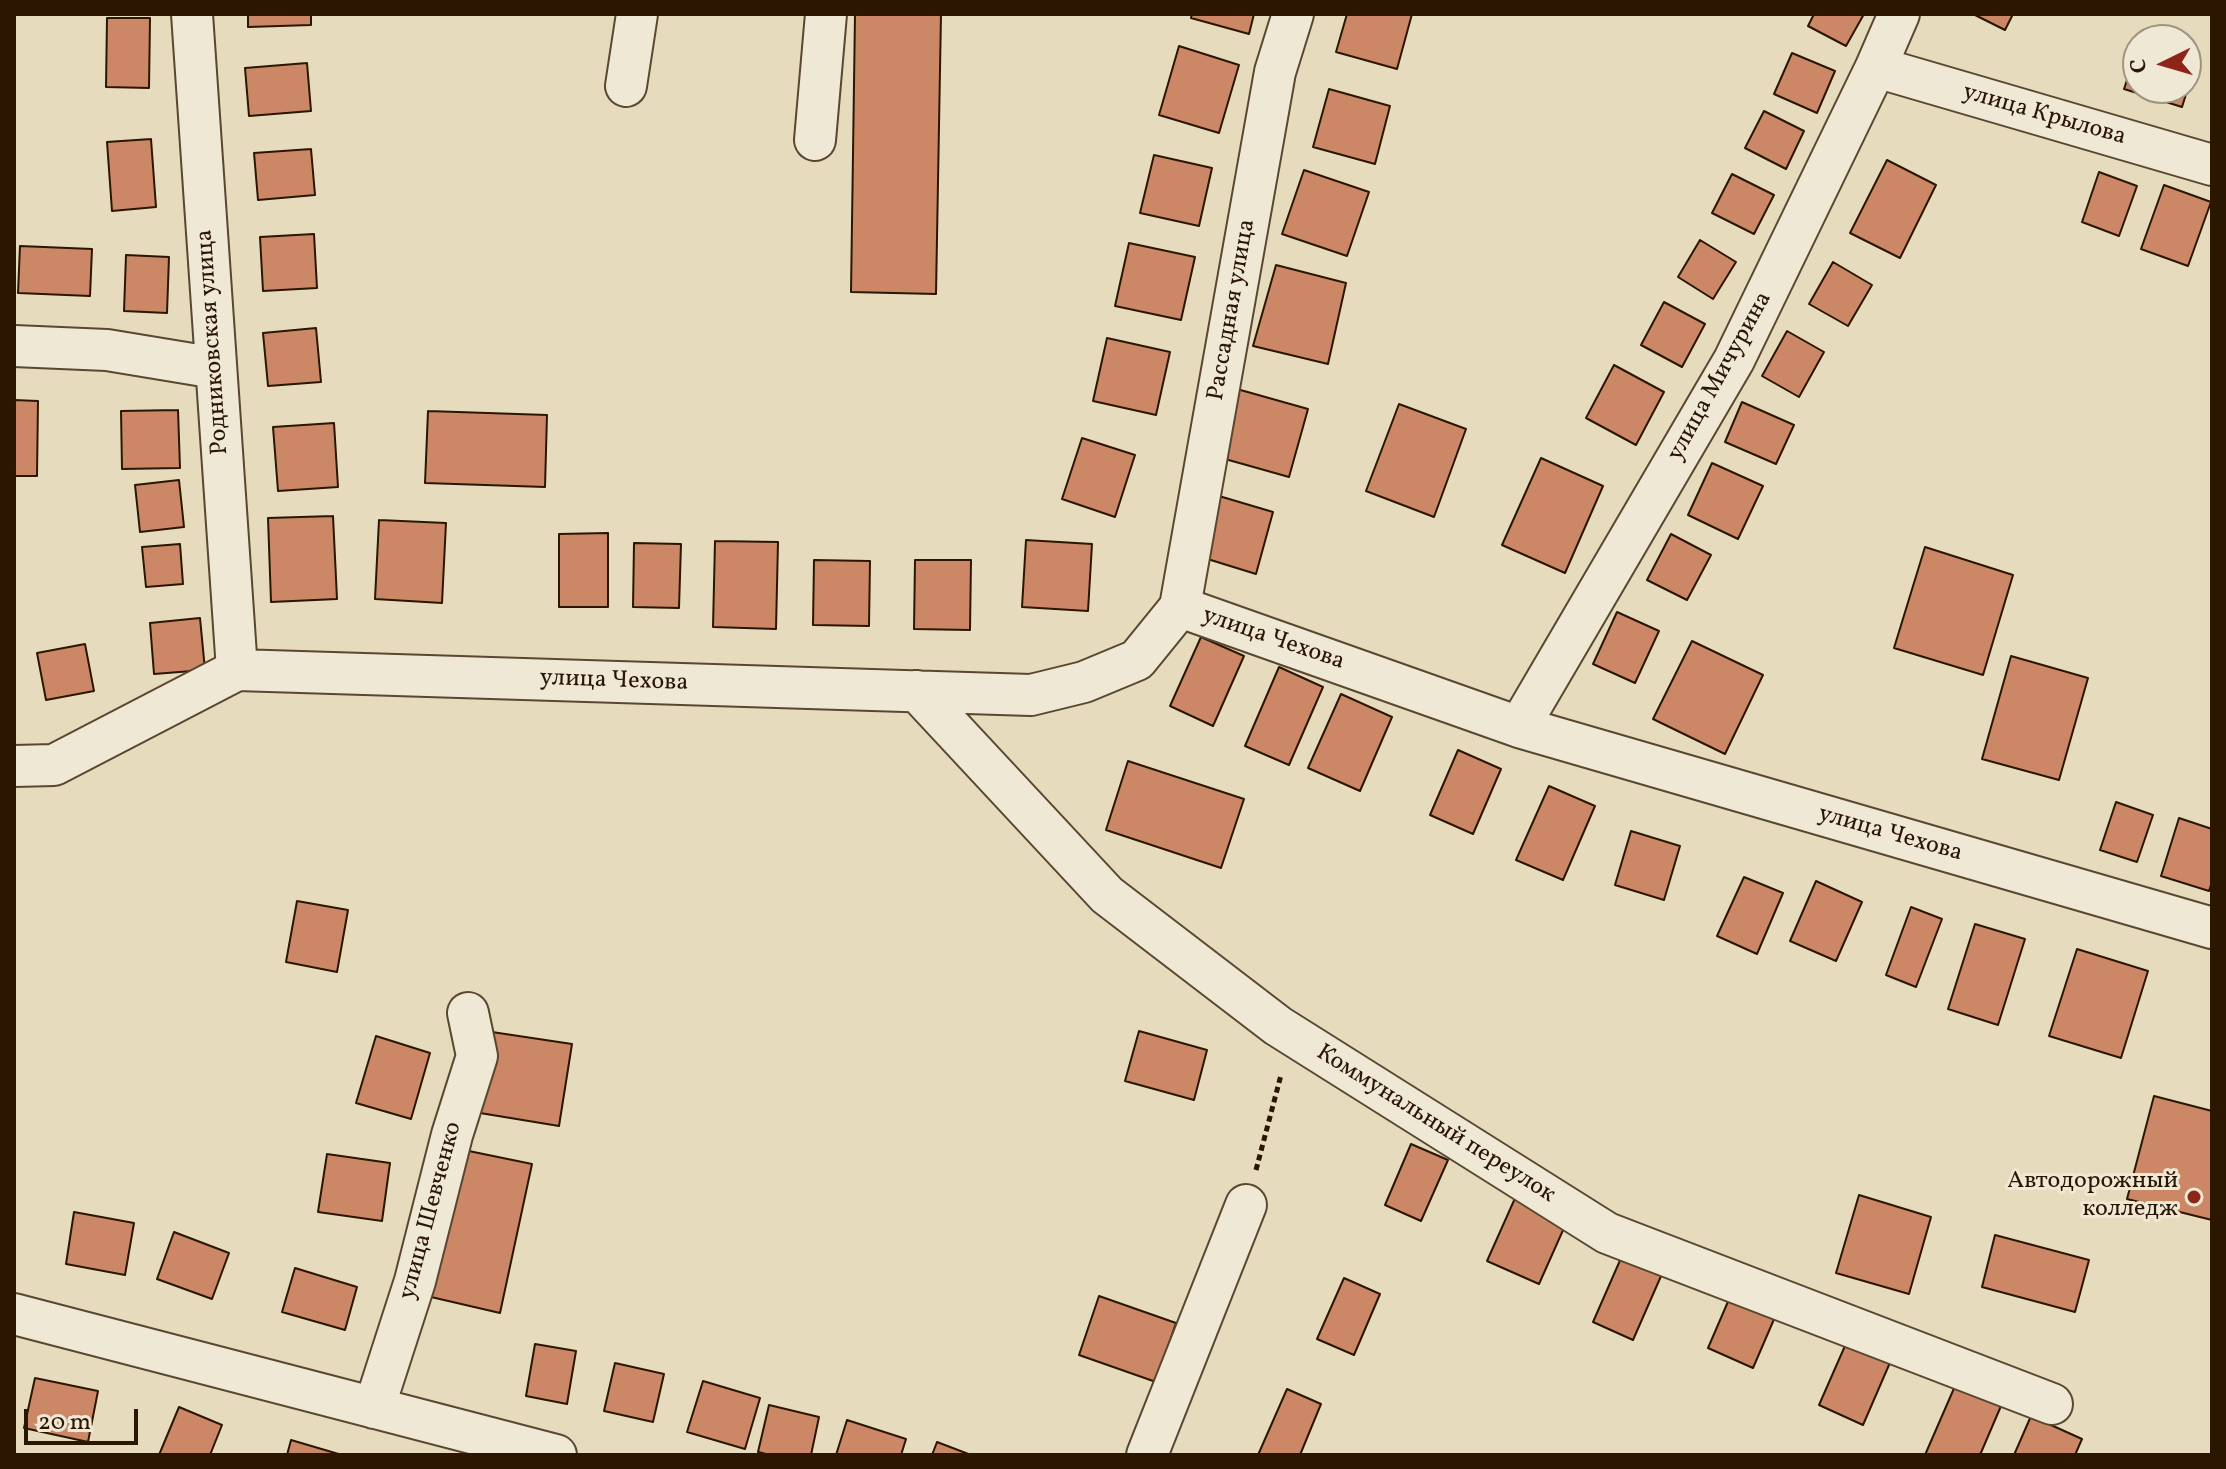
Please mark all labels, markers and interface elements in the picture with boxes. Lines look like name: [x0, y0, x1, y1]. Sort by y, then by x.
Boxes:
north arrow: [2122, 24, 2202, 104]
text: С: [2124, 58, 2156, 74]
street label: улица Крылова: [1959, 79, 2129, 153]
street label: Рассадная улица: [1203, 217, 1263, 403]
street label: Родниковская улица: [192, 228, 236, 456]
street label: улица Мичурина: [1663, 287, 1779, 467]
street label: улица Чехова: [1198, 602, 1348, 678]
street label: улица Чехова: [539, 665, 689, 699]
street label: улица Чехова: [1815, 801, 1965, 869]
street label: Коммунальный переулок: [1310, 1040, 1560, 1210]
street label: улица Шевченко: [394, 1119, 470, 1303]
place label: Автодорожный колледж: [2007, 1169, 2178, 1225]
marker: Автодорожный колледж: [2185, 1188, 2203, 1206]
scale bar: [28, 1393, 142, 1443]
text: 20 m: [38, 1406, 91, 1440]

